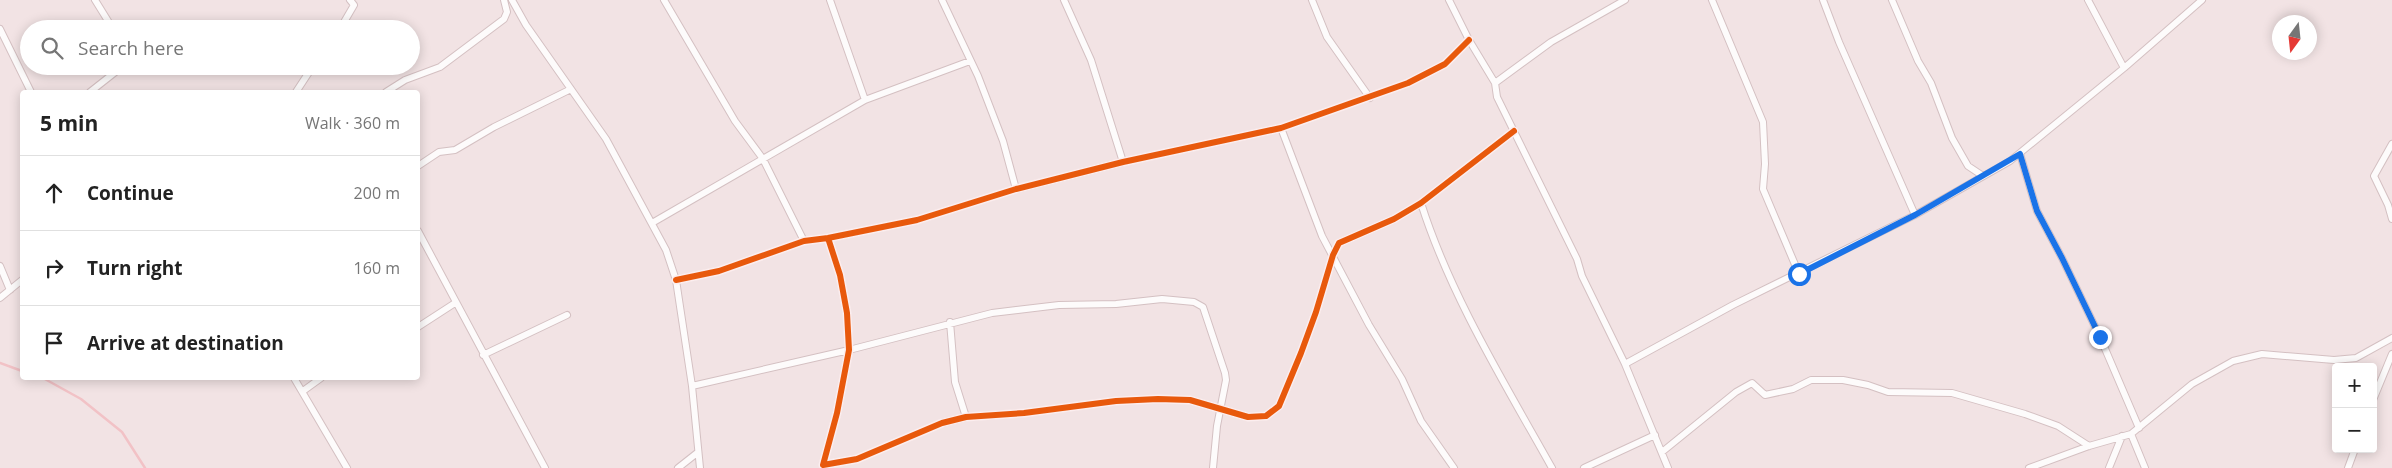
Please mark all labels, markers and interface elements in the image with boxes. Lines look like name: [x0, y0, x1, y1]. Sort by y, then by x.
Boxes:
north arrow: [2272, 15, 2317, 60]
search box: [20, 20, 420, 75]
icon: search: [38, 34, 66, 62]
text: Search here: [78, 35, 184, 61]
text: 5 min: [40, 109, 98, 137]
text: Walk · 360 m: [305, 112, 400, 134]
icon: ahead: [40, 179, 68, 207]
text: Continue: [87, 180, 174, 206]
text: 200 m: [354, 182, 400, 204]
icon: right: [40, 254, 68, 282]
text: Turn right: [87, 255, 182, 281]
text: 160 m: [354, 257, 400, 279]
route start: [1788, 263, 1811, 286]
route end: [2089, 326, 2112, 349]
icon: arrive: [40, 329, 68, 357]
text: Arrive at destination: [87, 330, 284, 356]
map controls: [2332, 363, 2377, 453]
button: +: [2332, 363, 2377, 408]
button: −: [2332, 408, 2377, 453]

